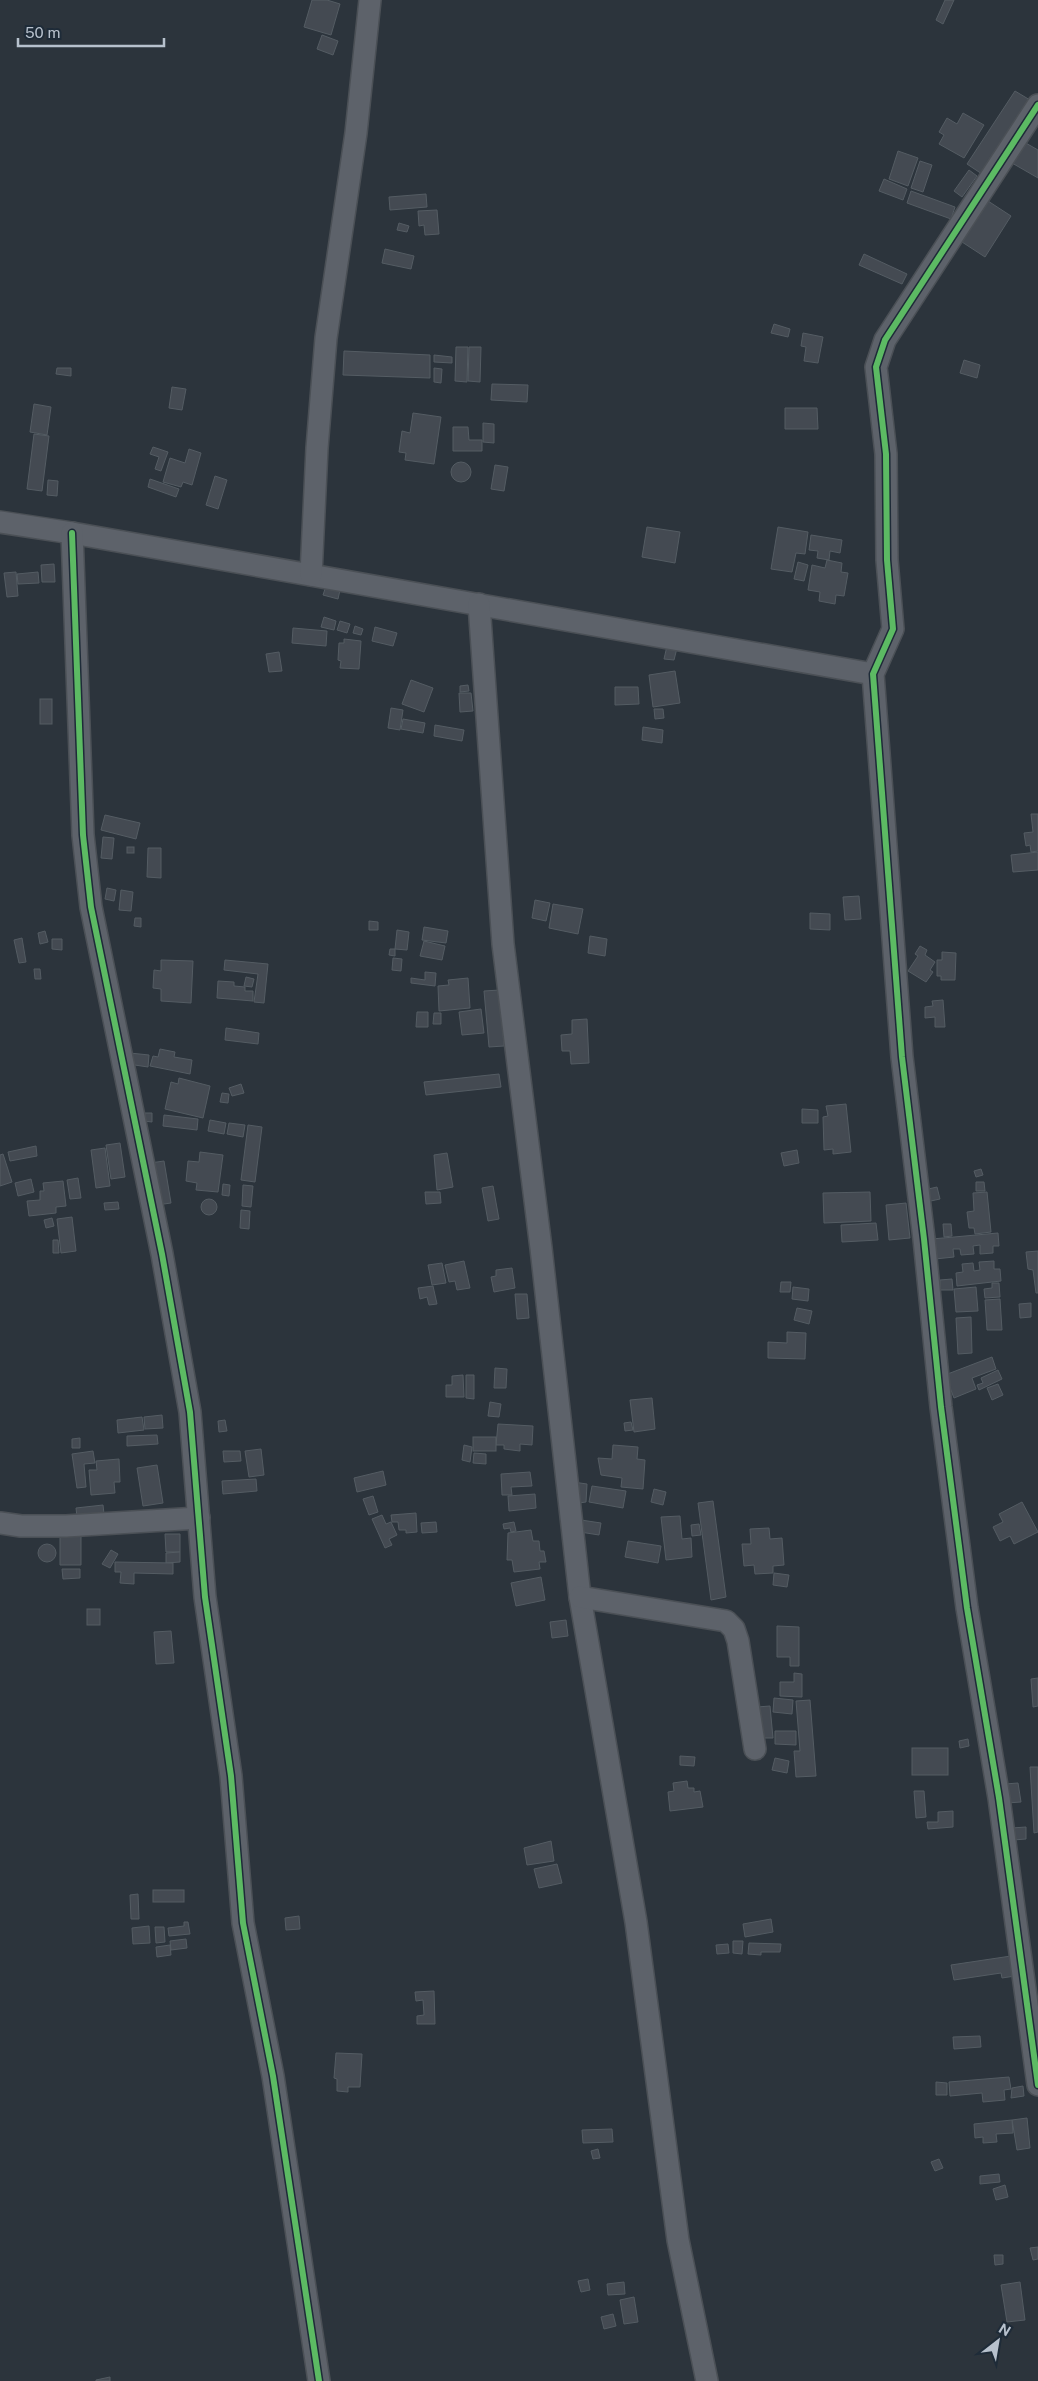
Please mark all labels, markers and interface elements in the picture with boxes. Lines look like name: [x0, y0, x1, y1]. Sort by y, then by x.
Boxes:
scale bar: [18, 15, 164, 47]
text: 50 m: [25, 24, 60, 41]
north arrow: [973, 2316, 1023, 2366]
text: N: [996, 2320, 1014, 2340]

